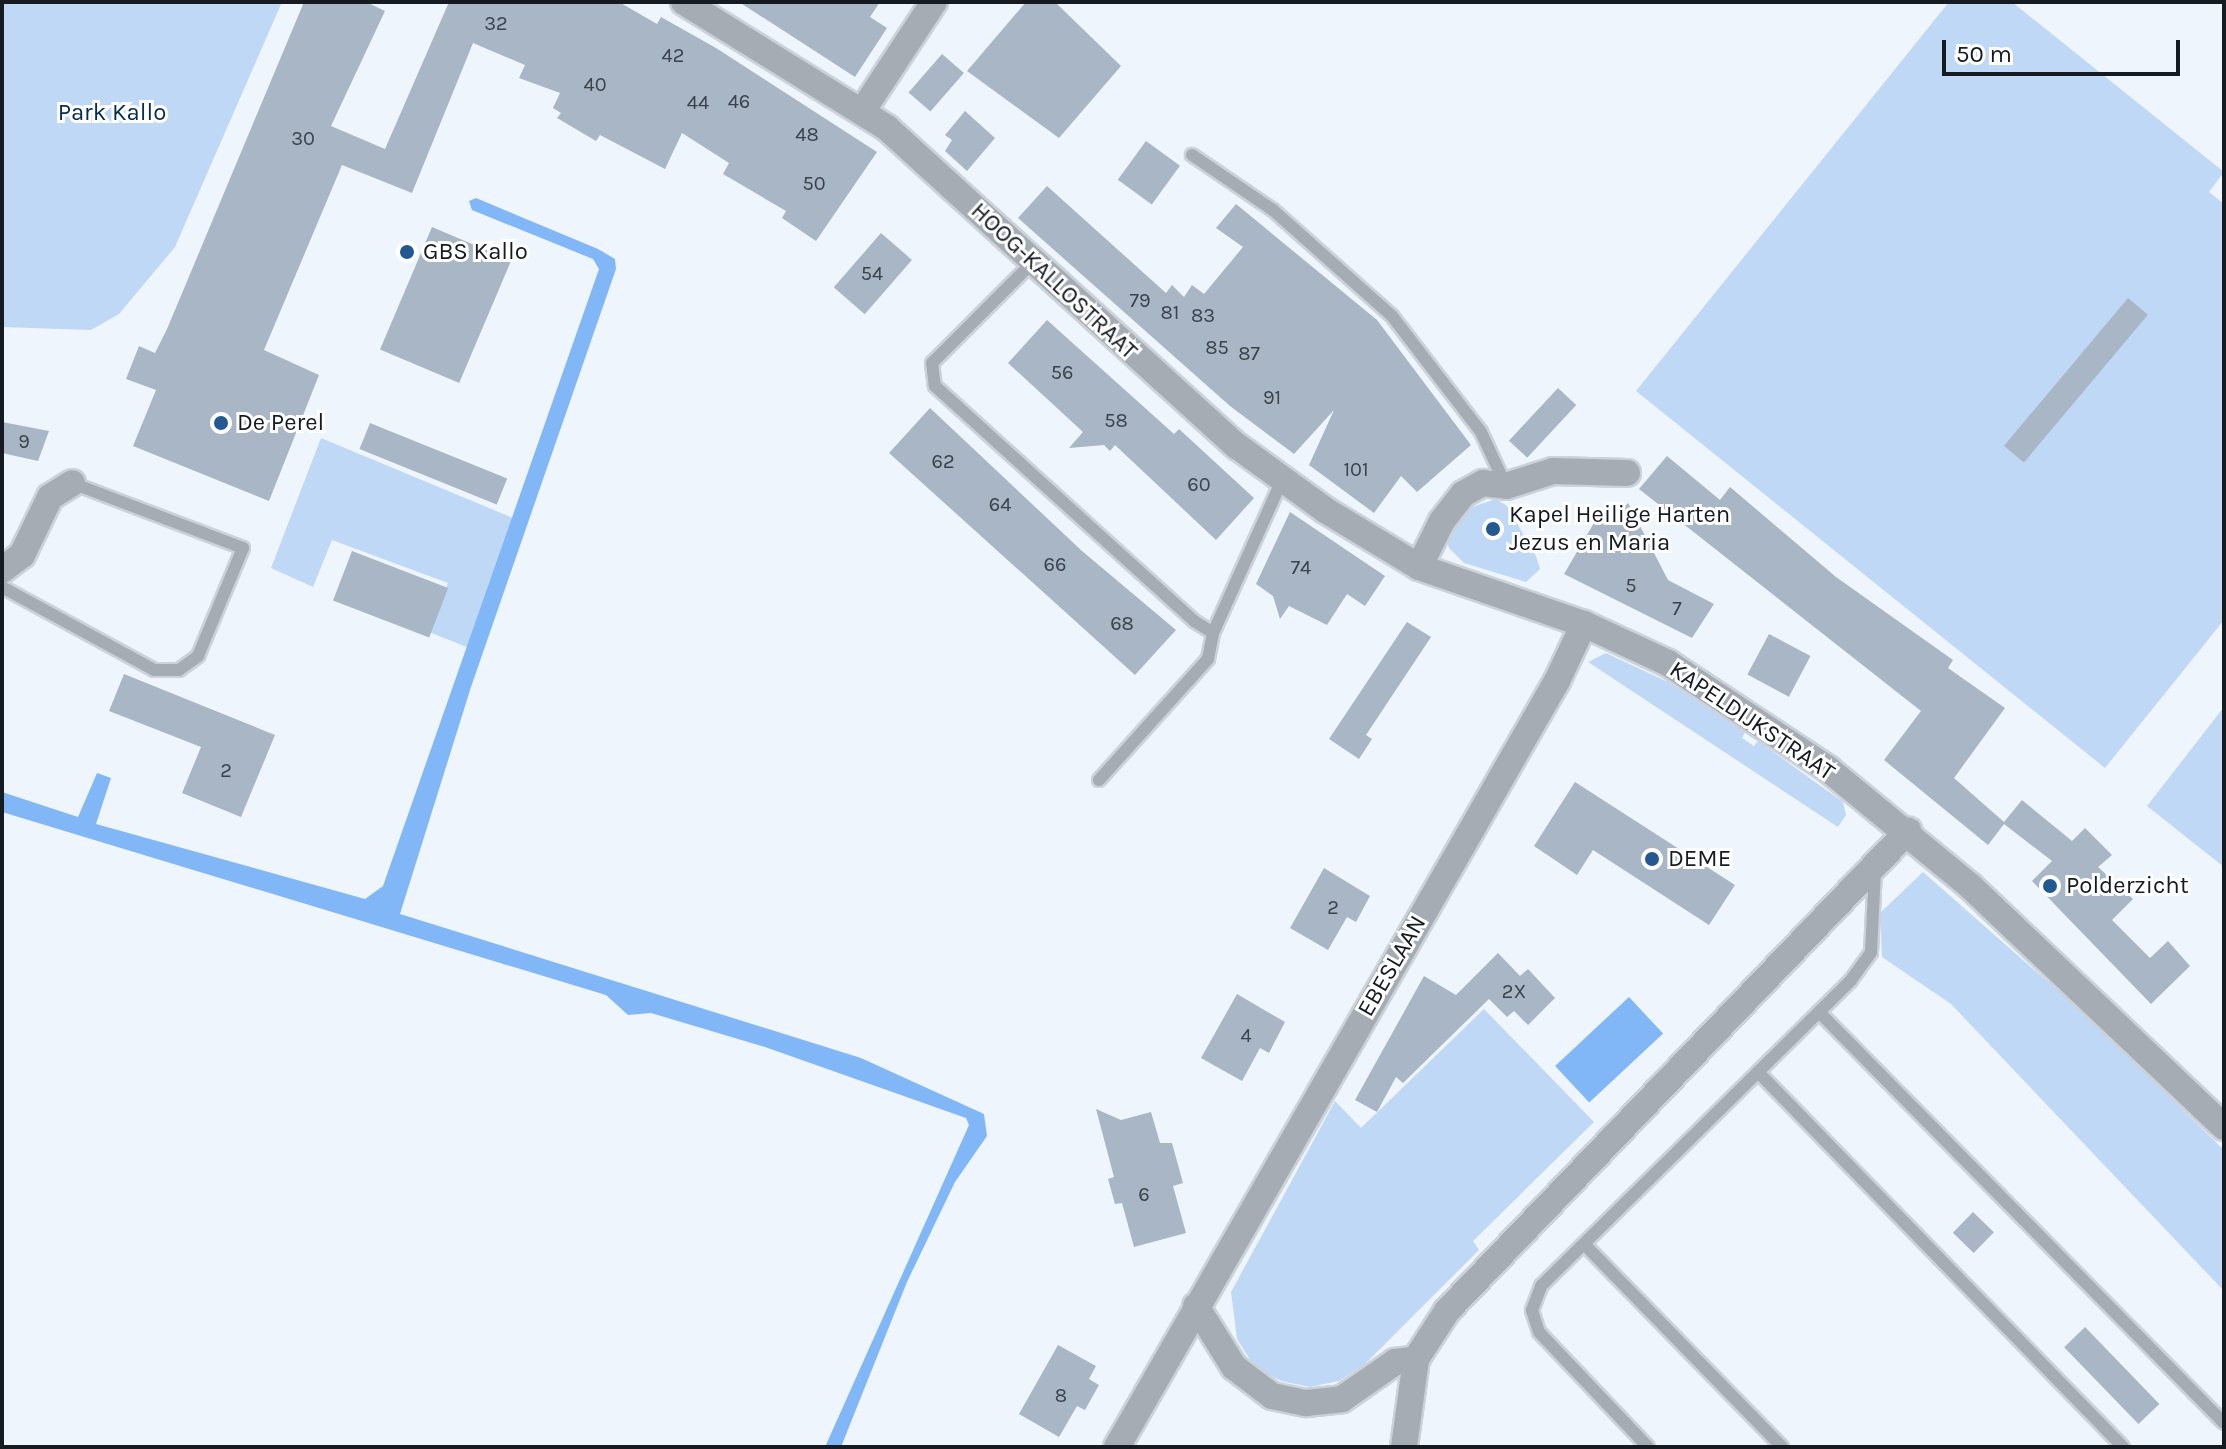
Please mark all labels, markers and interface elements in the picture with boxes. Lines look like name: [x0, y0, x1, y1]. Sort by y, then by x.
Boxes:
house number: 32: [484, 11, 508, 35]
scale bar: [1946, 24, 2184, 74]
text: 50 m: [1956, 40, 2012, 68]
house number: 42: [662, 43, 684, 67]
house number: 40: [583, 72, 607, 96]
house number: 46: [728, 89, 750, 113]
house number: 44: [687, 90, 709, 114]
park label: Park Kallo: [58, 99, 166, 127]
house number: 48: [795, 122, 819, 146]
house number: 30: [291, 126, 315, 150]
house number: 50: [802, 171, 826, 195]
street label: HOOG-KALLOSTRAAT: [965, 196, 1143, 366]
place label: GBS Kallo: [423, 238, 528, 266]
marker: GBS Kallo: [398, 243, 416, 261]
house number: 54: [861, 261, 883, 285]
house number: 79: [1130, 288, 1150, 312]
house number: 81: [1161, 300, 1179, 324]
house number: 83: [1191, 303, 1215, 327]
house number: 85: [1205, 335, 1229, 359]
house number: 87: [1238, 341, 1260, 365]
house number: 56: [1051, 360, 1073, 384]
house number: 91: [1263, 385, 1281, 409]
house number: 58: [1104, 408, 1128, 432]
place label: De Perel: [237, 409, 324, 437]
marker: De Perel: [212, 414, 230, 432]
house number: 9: [18, 429, 30, 453]
house number: 62: [931, 449, 955, 473]
house number: 101: [1343, 457, 1369, 481]
house number: 60: [1187, 472, 1211, 496]
house number: 64: [989, 492, 1011, 516]
place label: Kapel Heilige Harten Jezus en Maria: [1509, 501, 1730, 557]
marker: Kapel Heilige Harten Jezus en Maria: [1484, 520, 1502, 538]
house number: 66: [1044, 552, 1066, 576]
house number: 74: [1291, 555, 1311, 579]
house number: 5: [1625, 573, 1637, 597]
house number: 7: [1672, 596, 1682, 620]
house number: 68: [1110, 611, 1134, 635]
street label: KAPELDIJKSTRAAT: [1664, 655, 1840, 787]
house number: 2: [220, 758, 232, 782]
place label: DEME: [1668, 845, 1731, 873]
marker: DEME: [1643, 850, 1661, 868]
place label: Polderzicht: [2066, 872, 2189, 900]
marker: Polderzicht: [2041, 877, 2059, 895]
house number: 2: [1327, 895, 1339, 919]
street label: EBESLAAN: [1352, 910, 1432, 1022]
house number: 2X: [1502, 979, 1526, 1003]
house number: 4: [1240, 1023, 1252, 1047]
house number: 6: [1138, 1182, 1150, 1206]
house number: 8: [1055, 1383, 1067, 1407]

